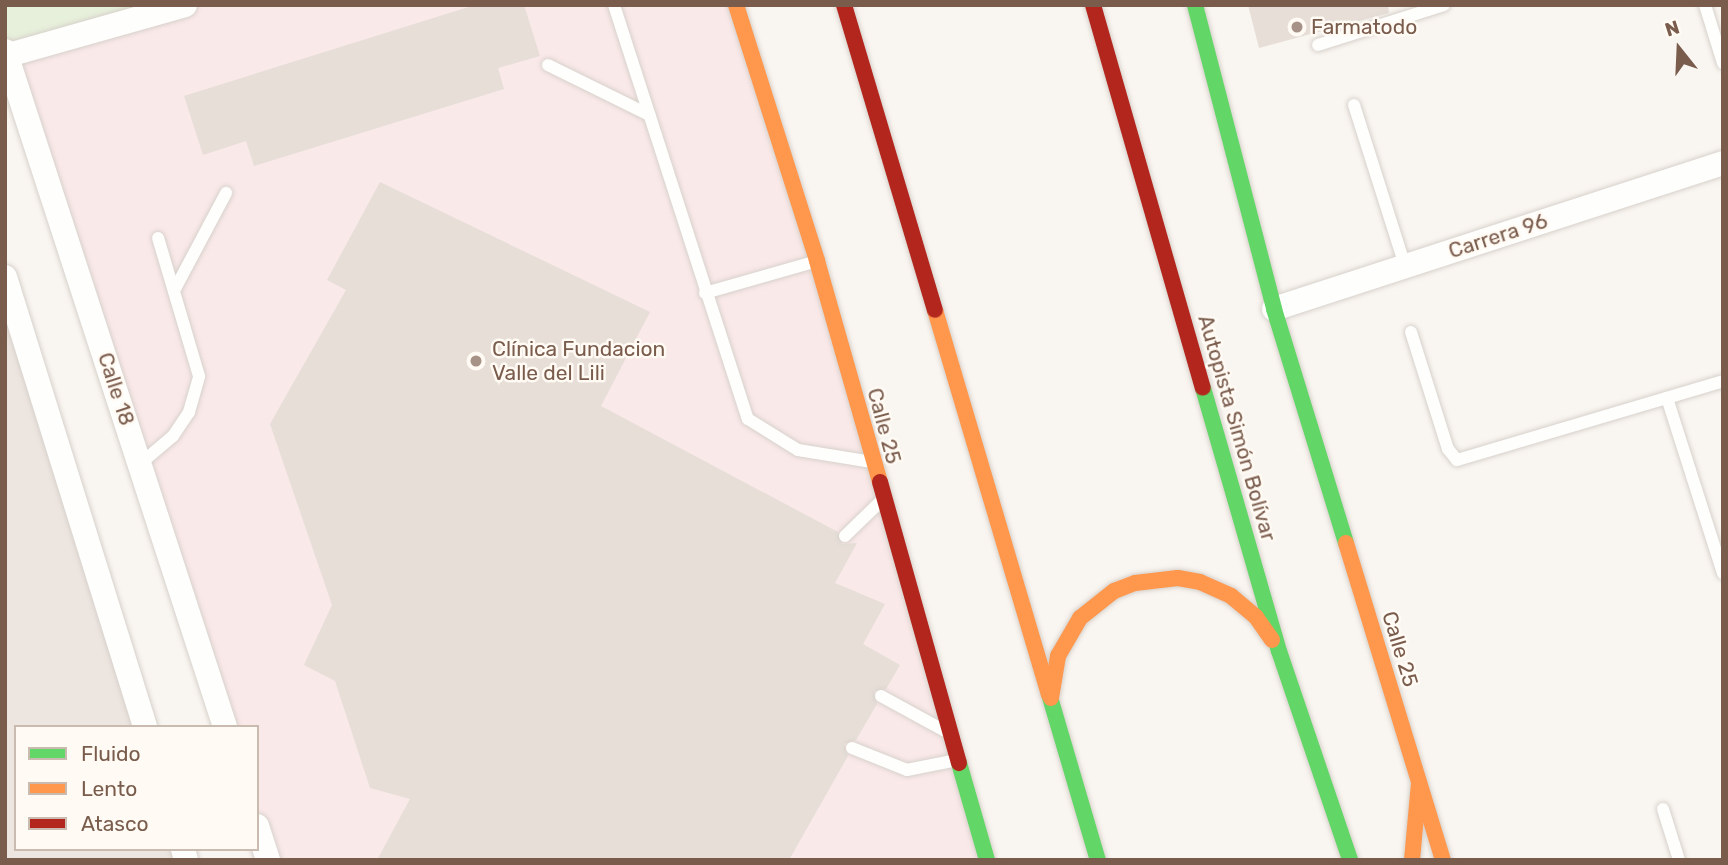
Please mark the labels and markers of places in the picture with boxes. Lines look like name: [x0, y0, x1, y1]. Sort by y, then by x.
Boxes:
place label: Farmatodo: [1311, 14, 1417, 40]
marker: Farmatodo: [1289, 19, 1305, 35]
place label: Clínica Fundacion Valle del Lili: [492, 336, 665, 386]
marker: Clínica Fundacion Valle del Lili: [466, 351, 486, 371]

